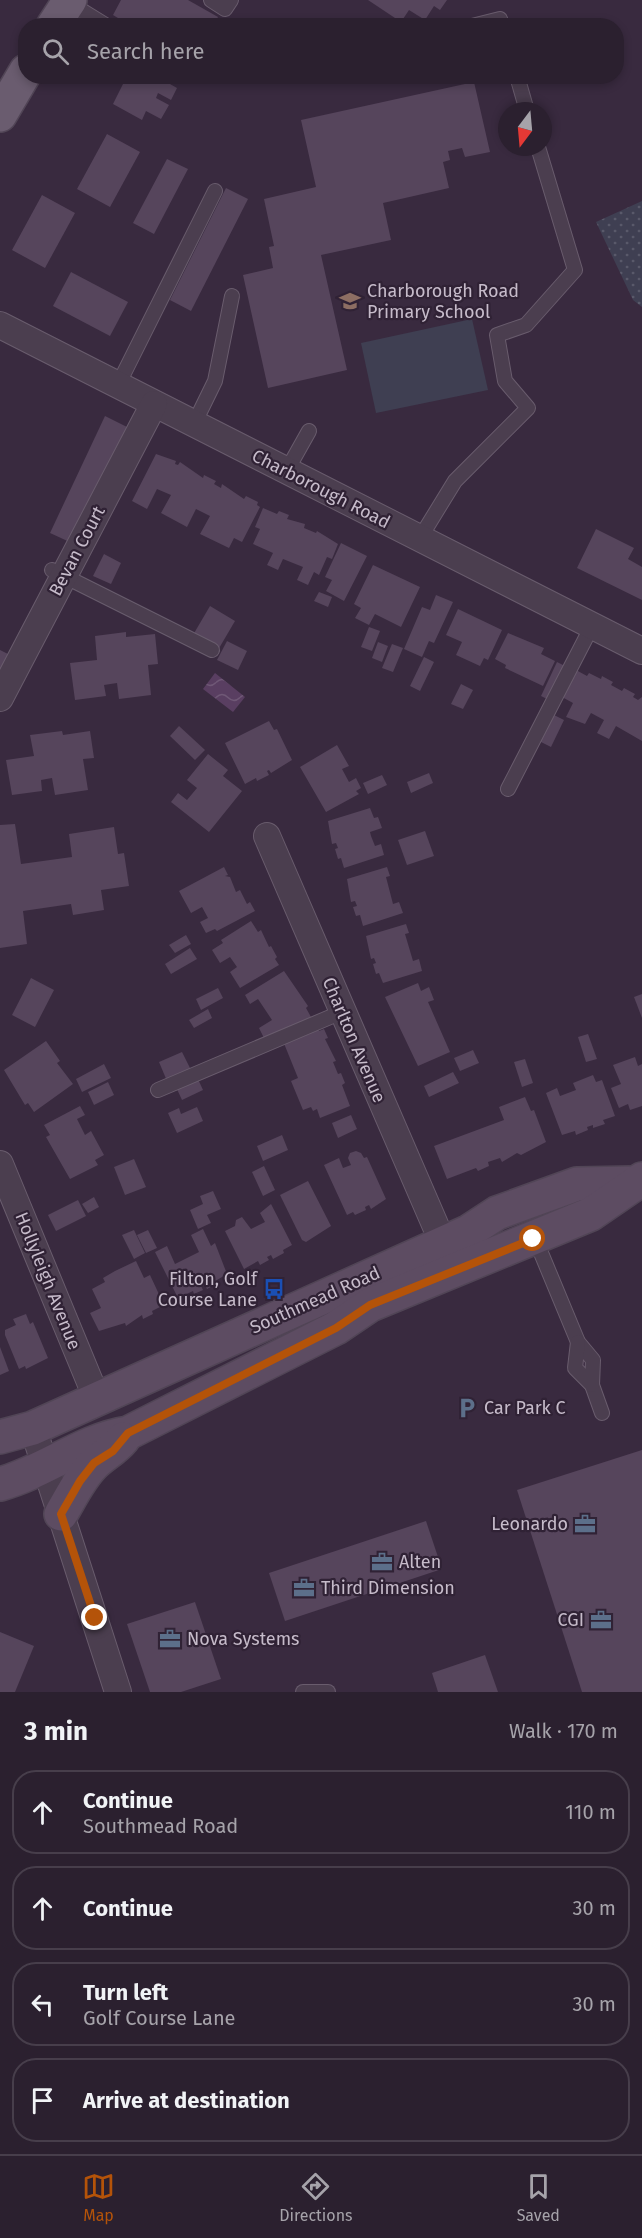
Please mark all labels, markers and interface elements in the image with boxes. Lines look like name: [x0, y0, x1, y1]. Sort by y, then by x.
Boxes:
search box: [18, 18, 624, 84]
icon: search: [39, 35, 72, 68]
text: Search here: [87, 38, 205, 65]
north arrow: [498, 102, 552, 156]
place label: Charborough Road Primary School: [367, 280, 519, 323]
school or university icon: Charborough Road Primary School: [338, 289, 362, 313]
street label: Charborough Road: [248, 445, 394, 533]
street label: Bevan Court: [44, 502, 110, 600]
street label: Charlton Avenue: [318, 974, 390, 1106]
street label: Hollyleigh Avenue: [10, 1209, 86, 1353]
route start: [519, 1225, 545, 1251]
street label: Southmead Road: [247, 1262, 383, 1338]
place label: Filton, Golf Course Lane: [158, 1268, 259, 1311]
bus stop icon: Filton, Golf Course Lane: [262, 1277, 286, 1301]
parking icon: Car Park C: [455, 1396, 479, 1420]
place label: Car Park C: [484, 1397, 566, 1419]
office icon: Leonardo: [573, 1512, 597, 1536]
place label: Leonardo: [491, 1513, 568, 1535]
office icon: Alten: [370, 1550, 394, 1574]
place label: Alten: [399, 1551, 441, 1573]
office icon: Third Dimension: [292, 1576, 316, 1600]
place label: Third Dimension: [321, 1577, 455, 1599]
route end: [81, 1604, 107, 1630]
office icon: CGI: [589, 1608, 613, 1632]
place label: CGI: [558, 1609, 584, 1631]
office icon: Nova Systems: [158, 1627, 182, 1651]
place label: Nova Systems: [187, 1628, 300, 1650]
text: 3 min: [24, 1716, 88, 1747]
text: Walk · 170 m: [509, 1719, 618, 1743]
text: Continue: [83, 1787, 173, 1814]
icon: ahead: [26, 1796, 59, 1829]
text: 110 m: [565, 1800, 616, 1824]
text: Southmead Road: [83, 1814, 238, 1838]
icon: ahead: [26, 1892, 59, 1925]
text: Continue: [83, 1895, 173, 1922]
text: 30 m: [572, 1896, 616, 1920]
text: Turn left: [83, 1979, 168, 2006]
icon: left: [26, 1988, 59, 2021]
text: 30 m: [572, 1992, 616, 2016]
text: Golf Course Lane: [83, 2006, 236, 2030]
icon: arrive: [26, 2084, 59, 2117]
text: Arrive at destination: [83, 2087, 290, 2114]
tab: Map: [82, 2170, 115, 2225]
tab: Directions: [279, 2170, 353, 2225]
tab: Saved: [517, 2170, 560, 2225]

